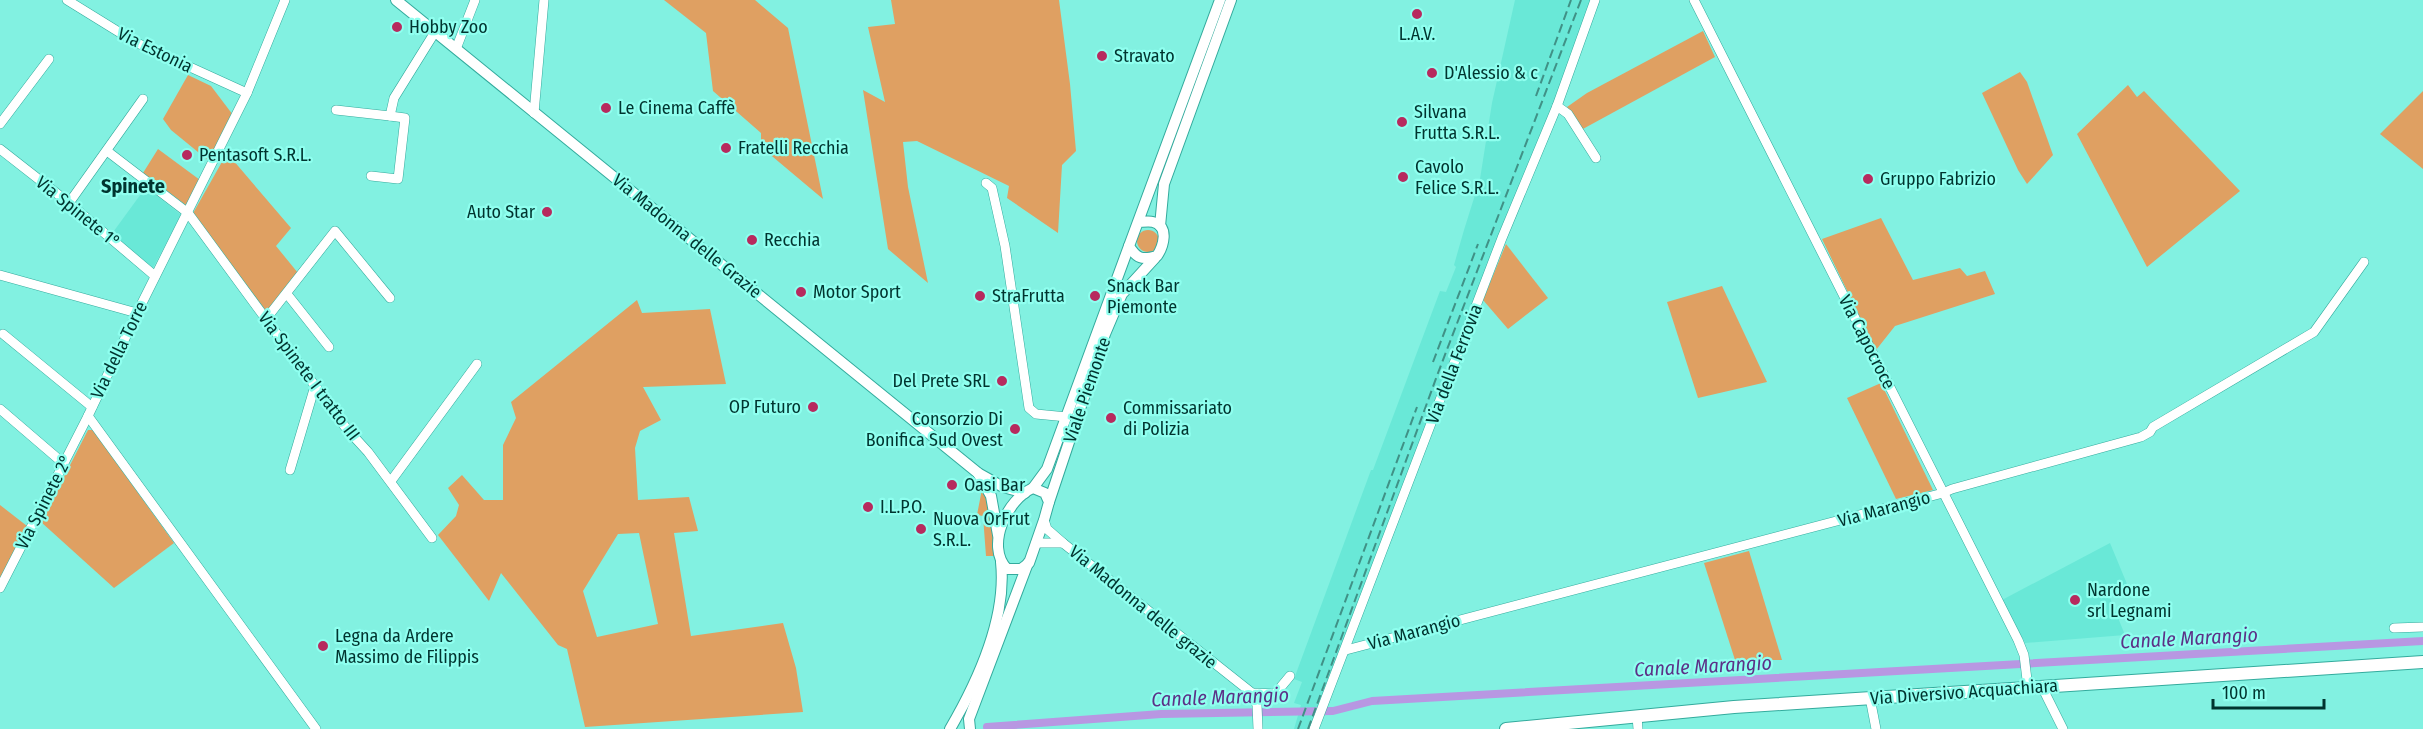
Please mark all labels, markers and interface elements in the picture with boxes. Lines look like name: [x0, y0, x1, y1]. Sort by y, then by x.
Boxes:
marker: L.A.V.: [1410, 7, 1424, 21]
place label: Hobby Zoo: [409, 16, 488, 38]
marker: Hobby Zoo: [390, 20, 404, 34]
street label: Via Estonia: [114, 22, 196, 78]
place label: L.A.V.: [1399, 23, 1435, 45]
place label: Stravato: [1114, 45, 1175, 67]
marker: Stravato: [1095, 49, 1109, 63]
place label: D'Alessio & c: [1444, 62, 1538, 84]
marker: D'Alessio & c: [1425, 66, 1439, 80]
place label: Le Cinema Caffè: [618, 97, 735, 119]
marker: Le Cinema Caffè: [599, 101, 613, 115]
place label: Silvana Frutta S.R.L.: [1414, 101, 1500, 144]
marker: Silvana Frutta S.R.L.: [1395, 115, 1409, 129]
place label: Fratelli Recchia: [738, 137, 849, 159]
marker: Fratelli Recchia: [719, 141, 733, 155]
place label: Pentasoft S.R.L.: [199, 144, 312, 166]
marker: Pentasoft S.R.L.: [180, 148, 194, 162]
place label: Cavolo Felice S.R.L.: [1415, 156, 1499, 199]
place label: Gruppo Fabrizio: [1880, 168, 1996, 190]
street label: Via Madonna delle Grazie: [608, 169, 766, 303]
marker: Cavolo Felice S.R.L.: [1396, 170, 1410, 184]
street label: Via Spinete 1°: [31, 171, 125, 253]
marker: Gruppo Fabrizio: [1861, 172, 1875, 186]
district label: Spinete: [101, 174, 165, 198]
place label: Auto Star: [467, 201, 536, 223]
marker: Auto Star: [540, 205, 554, 219]
place label: Recchia: [764, 229, 821, 251]
marker: Recchia: [745, 233, 759, 247]
place label: Snack Bar Piemonte: [1107, 275, 1180, 318]
place label: Motor Sport: [813, 281, 901, 303]
marker: Motor Sport: [794, 285, 808, 299]
place label: StraFrutta: [992, 285, 1065, 307]
marker: StraFrutta: [973, 289, 987, 303]
marker: Snack Bar Piemonte: [1088, 289, 1102, 303]
street label: Via Capocroce: [1834, 291, 1900, 393]
street label: Via della Torre: [86, 298, 152, 402]
street label: Via della Ferrovia: [1421, 301, 1487, 427]
street label: Via Spinete I tratto III: [253, 307, 365, 445]
street label: Viale Piemonte: [1059, 334, 1115, 446]
place label: Del Prete SRL: [892, 370, 990, 392]
marker: Del Prete SRL: [995, 374, 1009, 388]
place label: OP Futuro: [729, 396, 801, 418]
place label: Commissariato di Polizia: [1123, 397, 1232, 440]
marker: OP Futuro: [806, 400, 820, 414]
place label: Consorzio Di Bonifica Sud Ovest: [866, 408, 1003, 451]
marker: Commissariato di Polizia: [1104, 411, 1118, 425]
marker: Consorzio Di Bonifica Sud Ovest: [1008, 422, 1022, 436]
street label: Via Spinete 2°: [11, 451, 77, 553]
place label: Oasi Bar: [964, 474, 1026, 496]
marker: Oasi Bar: [945, 478, 959, 492]
street label: Via Marangio: [1835, 486, 1933, 532]
place label: I.L.P.O.: [880, 496, 926, 518]
marker: I.L.P.O.: [861, 500, 875, 514]
place label: Nuova OrFrut S.R.L.: [933, 508, 1030, 551]
marker: Nuova OrFrut S.R.L.: [914, 522, 928, 536]
street label: Via Madonna delle grazie: [1065, 541, 1222, 674]
place label: Nardone srl Legnami: [2087, 579, 2172, 622]
marker: Nardone srl Legnami: [2068, 593, 2082, 607]
street label: Via Marangio: [1365, 609, 1463, 655]
water label: Canale Marangio: [2120, 622, 2258, 654]
place label: Legna da Ardere Massimo de Filippis: [335, 625, 479, 668]
marker: Legna da Ardere Massimo de Filippis: [316, 639, 330, 653]
water label: Canale Marangio: [1634, 650, 1772, 682]
scale bar: [2213, 672, 2324, 710]
street label: Via Diversivo Acquachiara: [1869, 674, 2059, 710]
text: 100 m: [2222, 682, 2266, 704]
water label: Canale Marangio: [1151, 683, 1289, 711]

